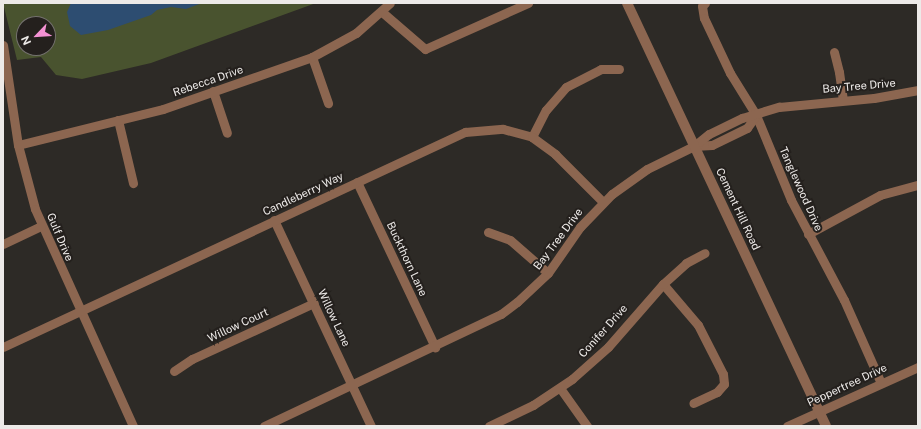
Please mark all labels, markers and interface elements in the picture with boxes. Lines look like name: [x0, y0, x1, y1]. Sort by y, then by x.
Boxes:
north arrow: [16, 16, 56, 56]
text: N: [19, 34, 33, 47]
street label: Rebecca Drive: [171, 63, 245, 99]
street label: Bay Tree Drive: [822, 76, 896, 96]
street label: Tanglewood Drive: [776, 145, 826, 233]
street label: Cement Hill Road: [713, 166, 763, 252]
street label: Candleberry Way: [260, 169, 346, 219]
street label: Bay Tree Drive: [531, 206, 585, 272]
street label: Gulf Drive: [44, 211, 76, 263]
street label: Buckthorn Lane: [384, 220, 430, 298]
street label: Willow Lane: [315, 287, 353, 349]
street label: Conifer Drive: [576, 302, 630, 360]
street label: Willow Court: [206, 305, 270, 345]
street label: Peppertree Drive: [805, 361, 889, 409]

